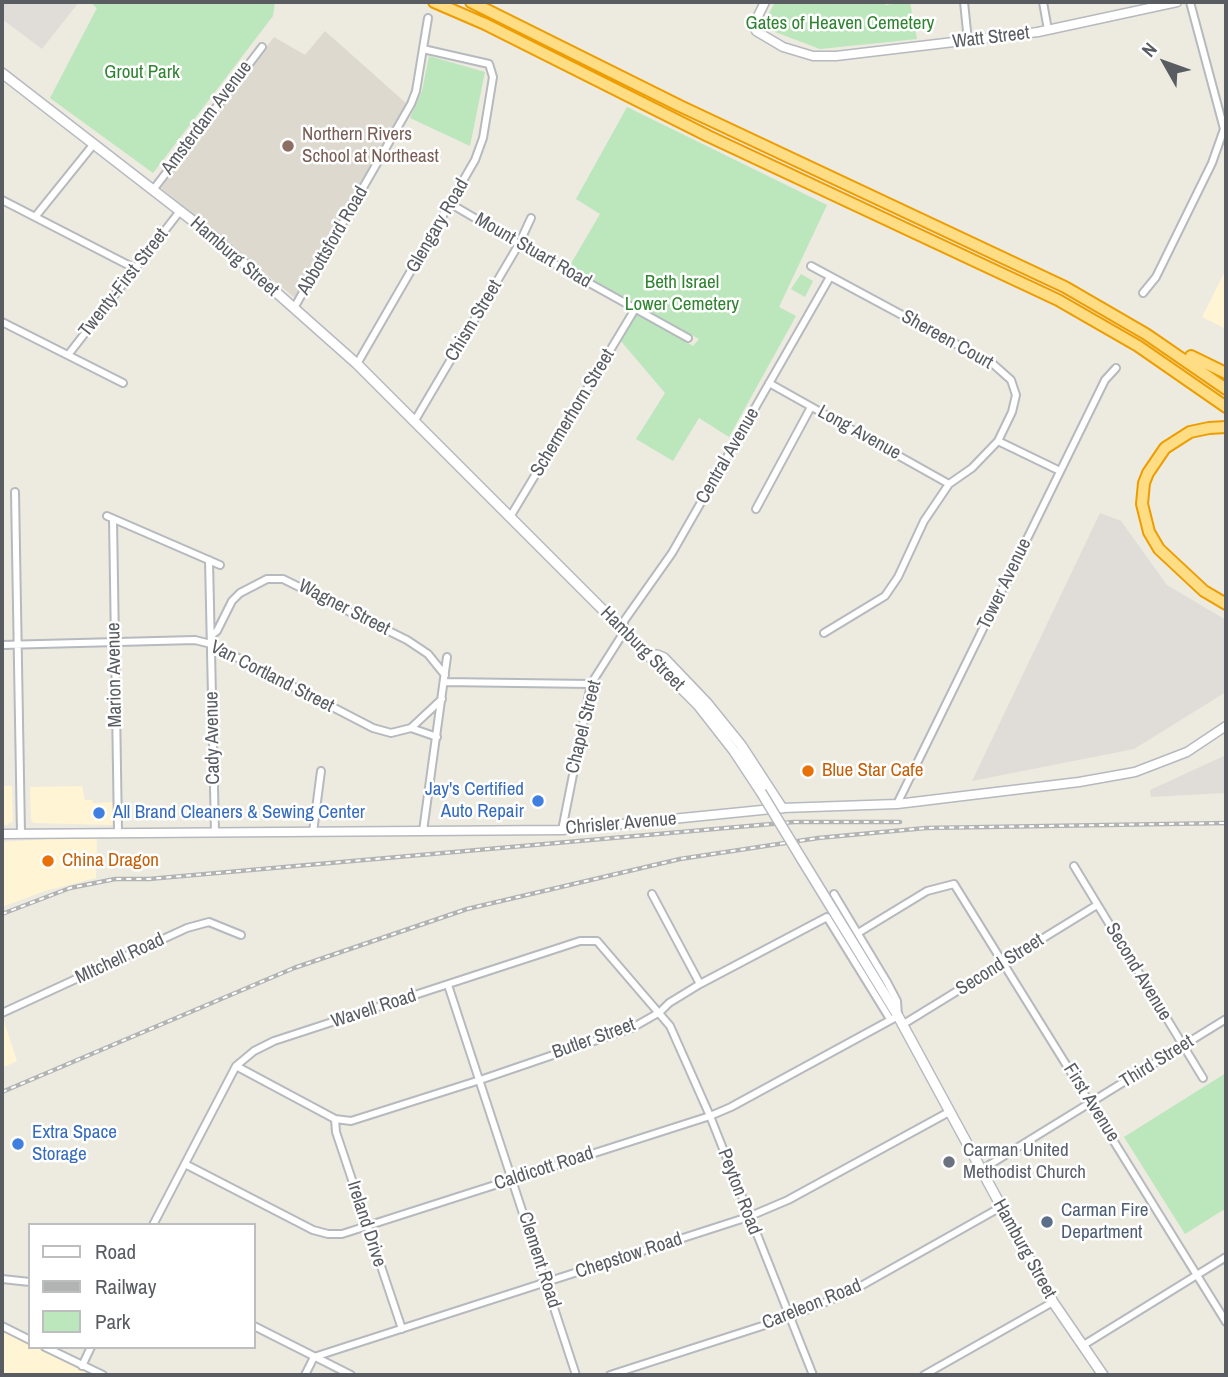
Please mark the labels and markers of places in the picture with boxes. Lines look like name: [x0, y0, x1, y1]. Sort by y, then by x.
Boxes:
place label: Northern Rivers School at Northeast: [302, 124, 439, 168]
marker: Northern Rivers School at Northeast: [280, 138, 296, 154]
place label: Blue Star Cafe: [822, 760, 923, 782]
marker: Blue Star Cafe: [800, 763, 816, 779]
place label: Jay's Certified Auto Repair: [425, 779, 524, 823]
marker: Jay's Certified Auto Repair: [530, 793, 546, 809]
place label: All Brand Cleaners & Sewing Center: [113, 802, 365, 824]
marker: All Brand Cleaners & Sewing Center: [91, 805, 107, 821]
place label: China Dragon: [62, 850, 159, 872]
marker: China Dragon: [40, 853, 56, 869]
place label: Extra Space Storage: [32, 1122, 117, 1166]
marker: Extra Space Storage: [10, 1136, 26, 1152]
place label: Carman United Methodist Church: [963, 1140, 1086, 1184]
marker: Carman United Methodist Church: [941, 1154, 957, 1170]
place label: Carman Fire Department: [1061, 1200, 1148, 1244]
marker: Carman Fire Department: [1039, 1214, 1055, 1230]

